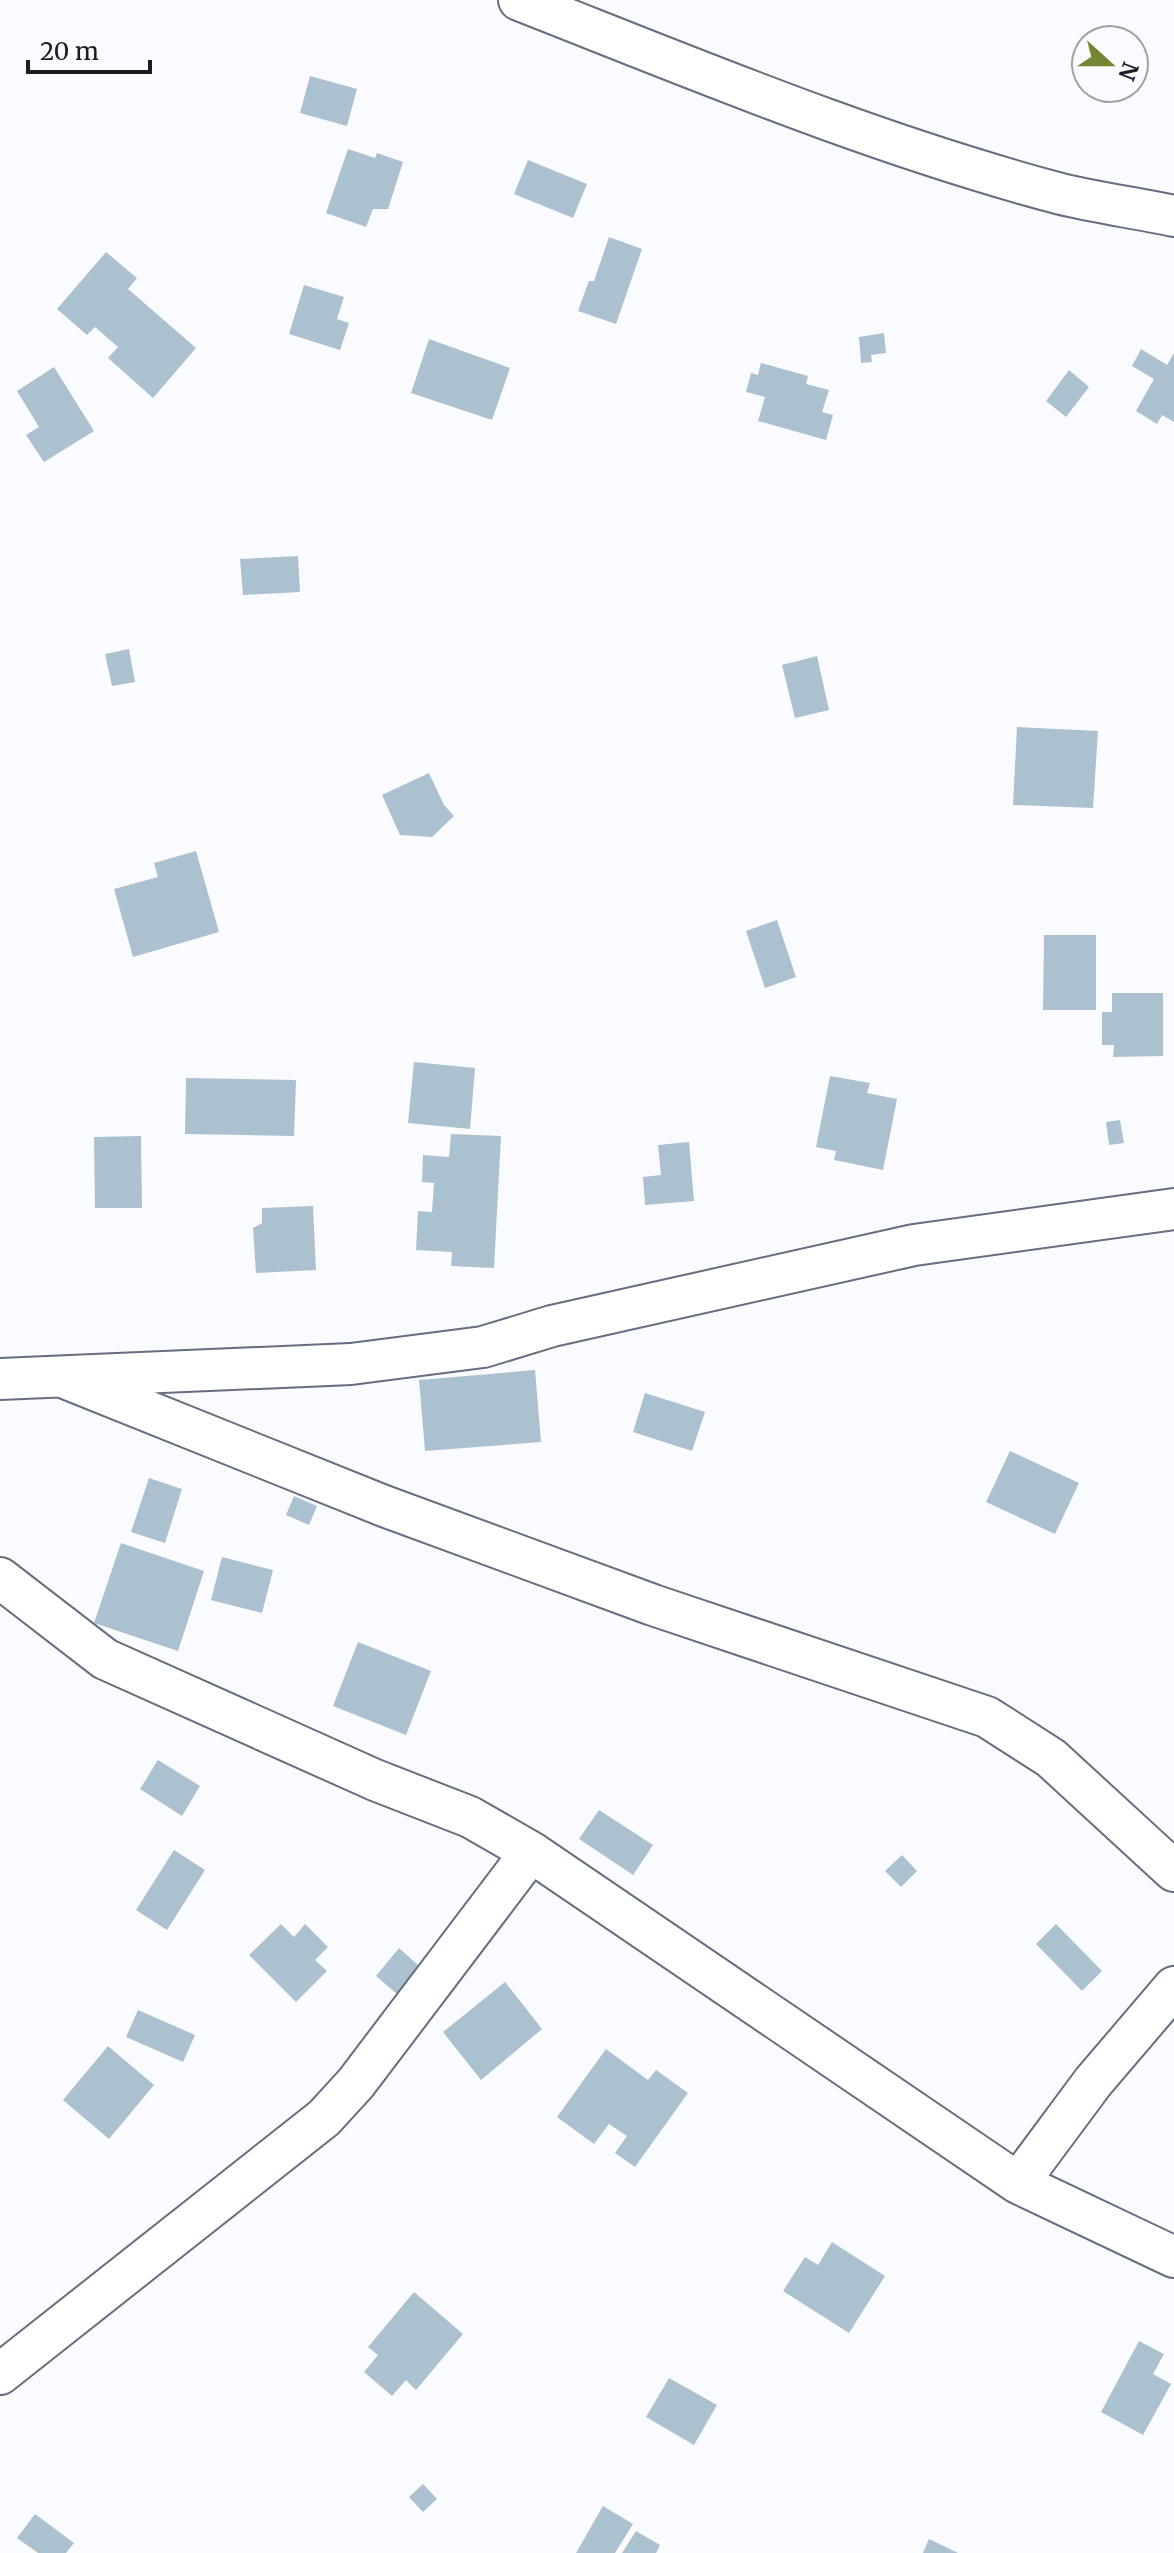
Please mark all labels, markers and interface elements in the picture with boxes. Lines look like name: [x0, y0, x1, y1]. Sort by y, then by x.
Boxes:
scale bar: [28, 24, 150, 74]
north arrow: [1070, 24, 1150, 104]
text: 20 m: [40, 36, 99, 67]
text: N: [1112, 58, 1145, 85]

